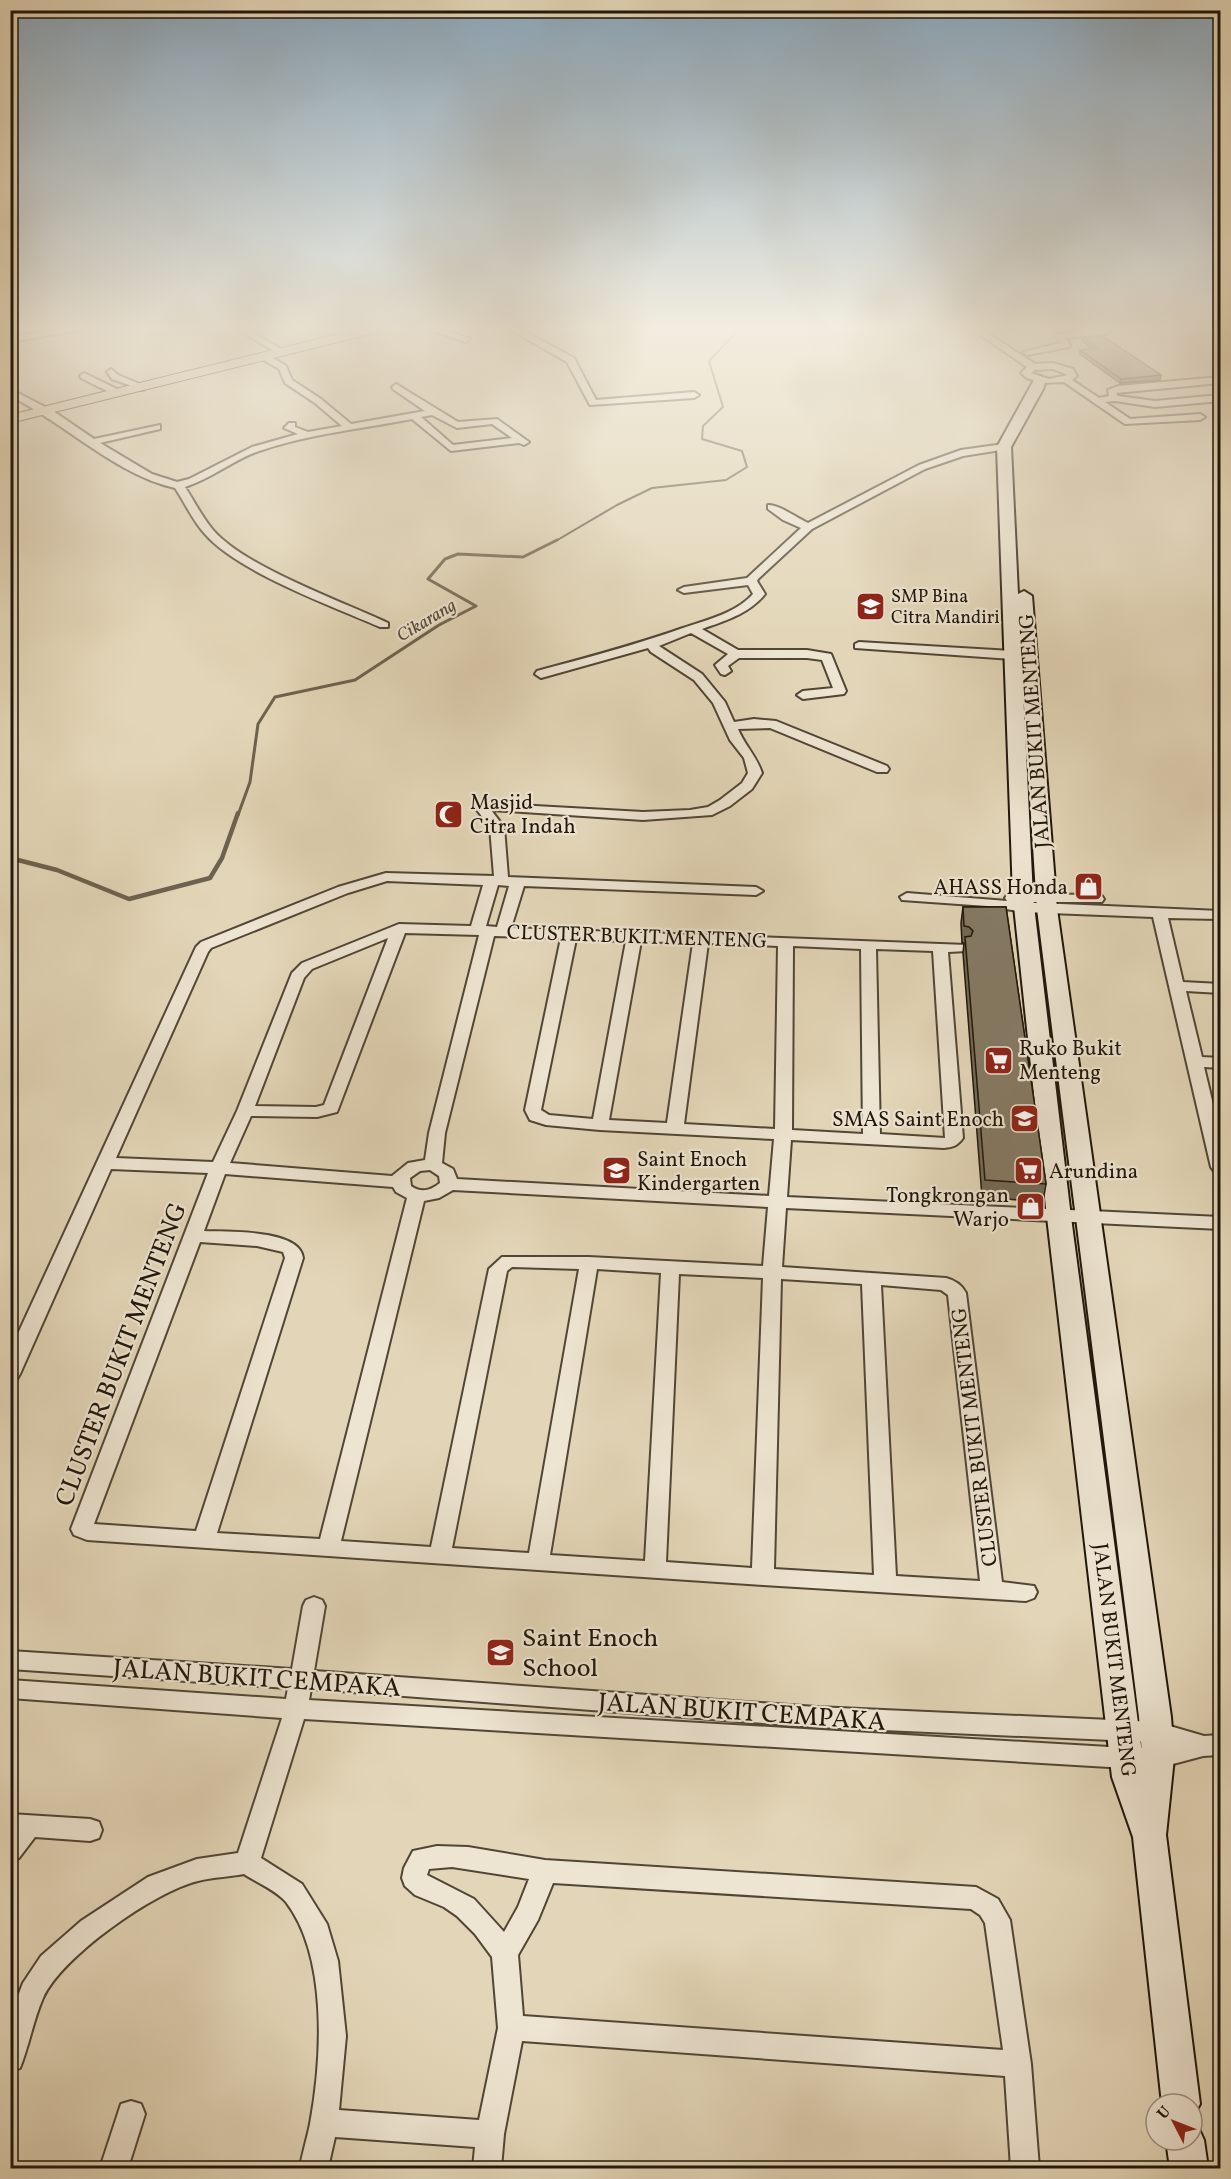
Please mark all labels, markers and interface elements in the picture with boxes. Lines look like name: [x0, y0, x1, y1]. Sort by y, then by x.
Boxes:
place label: SMP Bina Citra Mandiri: [891, 585, 1000, 631]
school or university icon: SMP Bina Citra Mandiri: [854, 590, 886, 622]
water label: Cikarang: [392, 594, 461, 649]
street label: JALAN BUKIT MENTENG: [1013, 613, 1058, 849]
place label: Masjid Citra Indah: [470, 789, 576, 842]
mosque icon: Masjid Citra Indah: [433, 798, 465, 830]
shop icon: AHASS Honda: [1073, 871, 1105, 903]
place label: AHASS Honda: [933, 874, 1068, 903]
street label: CLUSTER BUKIT MENTENG: [506, 918, 768, 957]
place label: Ruko Bukit Menteng: [1019, 1035, 1122, 1088]
supermarket icon: Ruko Bukit Menteng: [982, 1044, 1014, 1076]
school or university icon: SMAS Saint Enoch: [1009, 1103, 1041, 1135]
place label: SMAS Saint Enoch: [832, 1106, 1004, 1135]
place label: Saint Enoch Kindergarten: [637, 1146, 760, 1199]
school or university icon: Saint Enoch Kindergarten: [600, 1155, 632, 1187]
supermarket icon: Arundina: [1012, 1155, 1044, 1187]
place label: Arundina: [1049, 1158, 1138, 1187]
place label: Tongkrongan Warjo: [886, 1182, 1009, 1235]
shop icon: Tongkrongan Warjo: [1014, 1191, 1046, 1223]
street label: CLUSTER BUKIT MENTENG: [47, 1198, 196, 1512]
street label: CLUSTER BUKIT MENTENG: [945, 1306, 1006, 1568]
street label: JALAN BUKIT MENTENG: [1085, 1542, 1142, 1779]
place label: Saint Enoch School: [522, 1621, 658, 1687]
school or university icon: Saint Enoch School: [485, 1636, 517, 1668]
street label: JALAN BUKIT CEMPAKA: [112, 1651, 402, 1707]
street label: JALAN BUKIT CEMPAKA: [597, 1685, 887, 1741]
north arrow: [1144, 2092, 1204, 2152]
text: U: [1152, 2102, 1176, 2125]

